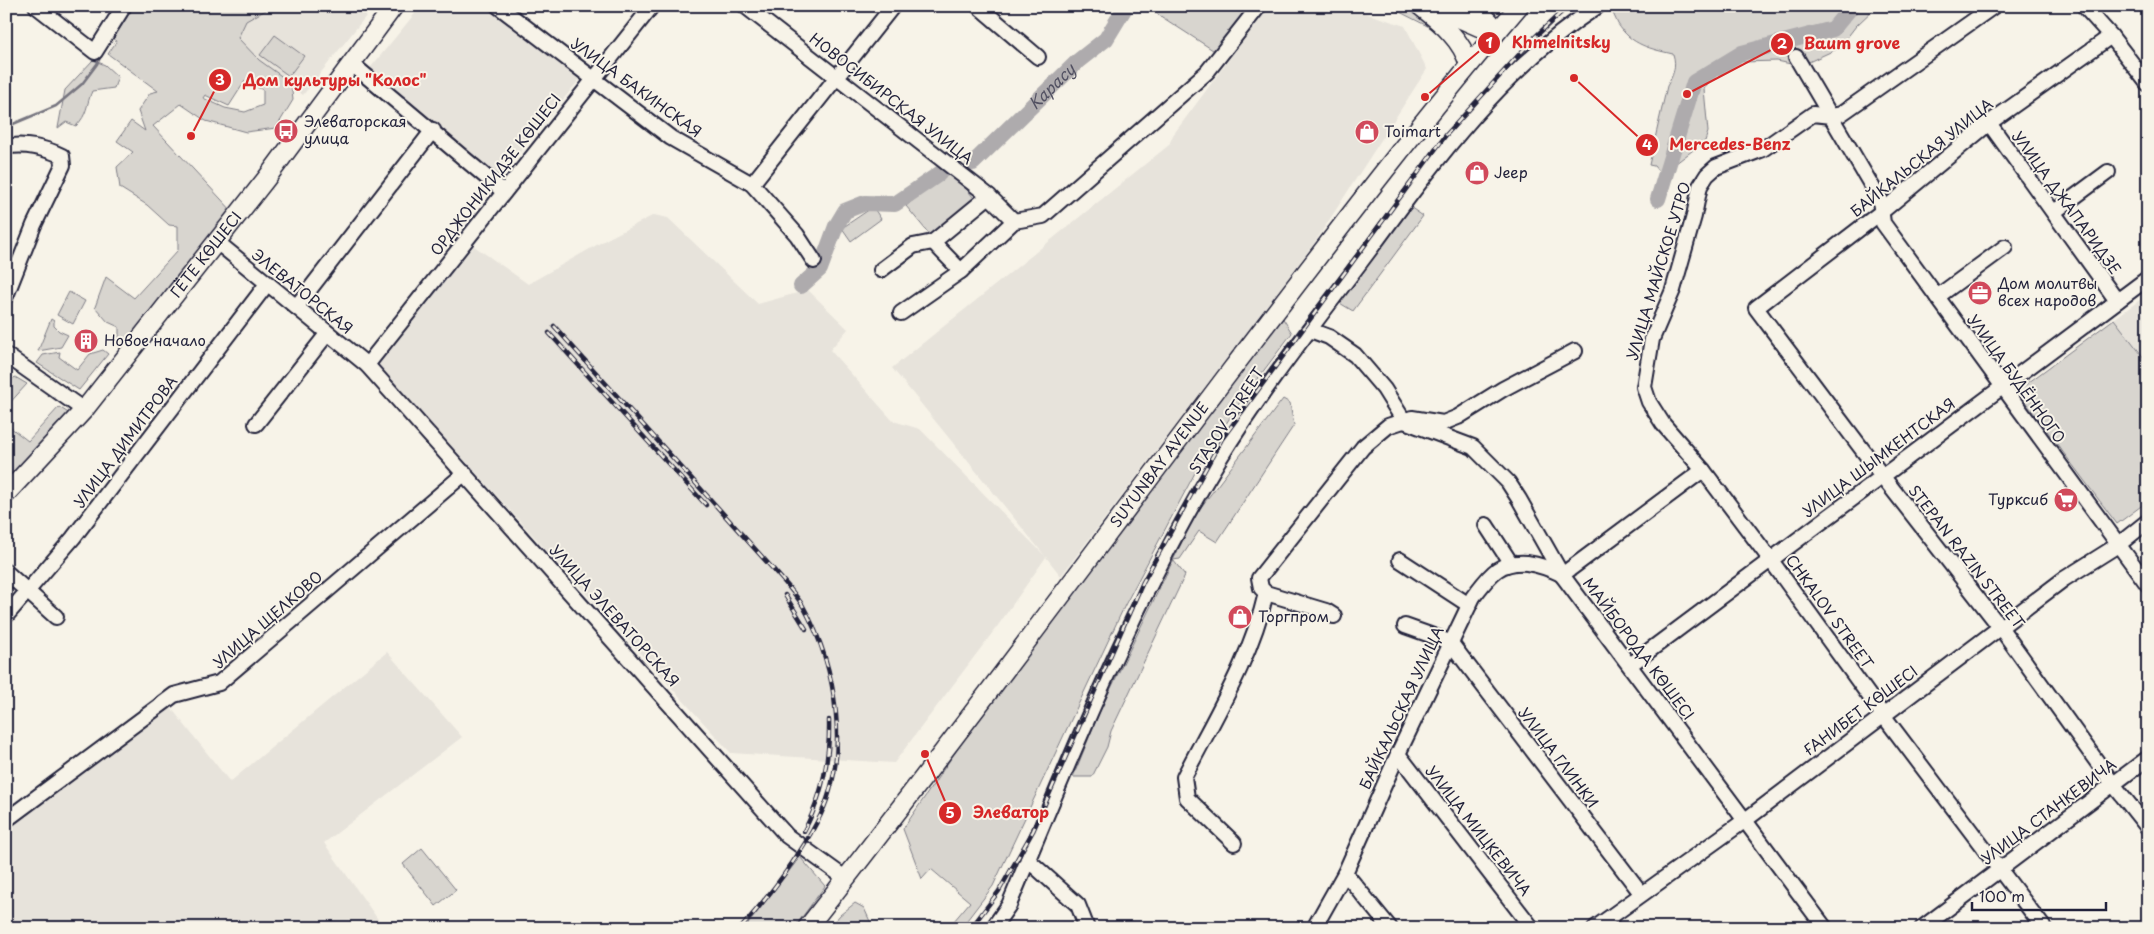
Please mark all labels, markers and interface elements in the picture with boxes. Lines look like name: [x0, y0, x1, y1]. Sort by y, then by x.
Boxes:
street label: НОВОСИБИРСКАЯ УЛИЦА: [805, 27, 979, 169]
callout: Khmelnitsky: [1476, 27, 1620, 58]
callout: Baum grove: [1769, 28, 1910, 59]
text: Khmelnitsky: [1511, 29, 1611, 53]
text: 1: [1485, 30, 1493, 53]
text: Baum grove: [1804, 30, 1901, 54]
street label: УЛИЦА БАКИНСКАЯ: [567, 31, 707, 142]
text: 2: [1777, 31, 1788, 54]
water label: Карасу: [1022, 56, 1081, 114]
callout: Дом культуры "Колос": [207, 65, 438, 96]
text: 3: [215, 67, 225, 90]
text: Дом культуры "Колос": [242, 67, 427, 91]
street label: ОРДЖОНИКИДЗЕ КӨШЕСІ: [424, 88, 565, 260]
street label: БАЙКАЛЬСКАЯ УЛИЦА: [1845, 92, 1997, 222]
place label: Элеваторская улица: [304, 109, 407, 149]
bus stop icon: Элеваторская улица: [273, 118, 299, 144]
shop icon: Toimart: [1354, 119, 1380, 145]
place label: Toimart: [1384, 119, 1441, 142]
street label: УЛИЦА ДЖАПАРИДЗЕ: [2007, 126, 2127, 279]
callout: Mercedes-Benz: [1634, 129, 1801, 160]
text: Mercedes-Benz: [1669, 131, 1791, 155]
text: 4: [1642, 132, 1652, 155]
shop icon: Jeep: [1464, 160, 1490, 186]
place label: Jeep: [1494, 160, 1528, 183]
street label: УЛИЦА МАЙСКОЕ УТРО: [1620, 179, 1696, 362]
street label: ГЁТЕ КӨШЕСІ: [164, 206, 246, 302]
street label: ЭЛЕВАТОРСКАЯ: [247, 243, 358, 339]
place label: Дом молитвы всех народов: [1997, 271, 2097, 311]
office icon: Дом молитвы всех народов: [1967, 280, 1993, 306]
street label: УЛИЦА БУДЁННОГО: [1963, 309, 2072, 447]
building icon: Новое начало: [73, 328, 99, 354]
place label: Новое начало: [104, 328, 206, 351]
street label: STASOV STREET: [1182, 362, 1269, 478]
street label: УЛИЦА ДИМИТРОВА: [67, 370, 182, 512]
street label: УЛИЦА ШЫМКЕНТСКАЯ: [1797, 392, 1959, 522]
street label: SUYUNBAY AVENUE: [1104, 396, 1213, 532]
street label: STEPAN RAZIN STREET: [1904, 479, 2031, 633]
place label: Турксиб: [1988, 487, 2048, 510]
supermarket icon: Турксиб: [2053, 487, 2079, 513]
street label: УЛИЦА ЭЛЕВАТОРСКАЯ: [545, 539, 685, 691]
street label: CHKALOV STREET: [1781, 549, 1880, 674]
street label: УЛИЦА ЩЕЛКОВО: [207, 565, 327, 673]
street label: МАЙБОРОДА КӨШЕСІ: [1578, 572, 1700, 724]
shop icon: Торгпром: [1227, 604, 1253, 630]
place label: Торгпром: [1258, 604, 1329, 627]
street label: БАЙКАЛЬСКАЯ УЛИЦА: [1353, 622, 1449, 793]
street label: ҒАНИБЕТ КӨШЕСІ: [1798, 659, 1922, 760]
street label: УЛИЦА ГЛИНКИ: [1514, 702, 1605, 812]
street label: УЛИЦА СТАНКЕВИЧА: [1976, 752, 2121, 869]
street label: УЛИЦА МИЦКЕВИЧА: [1421, 760, 1538, 900]
callout: Элеватор: [938, 797, 1059, 828]
text: Элеватор: [973, 799, 1049, 823]
text: 5: [945, 800, 955, 823]
scale bar: [1972, 879, 2105, 911]
text: 100 m: [1979, 884, 2025, 907]

